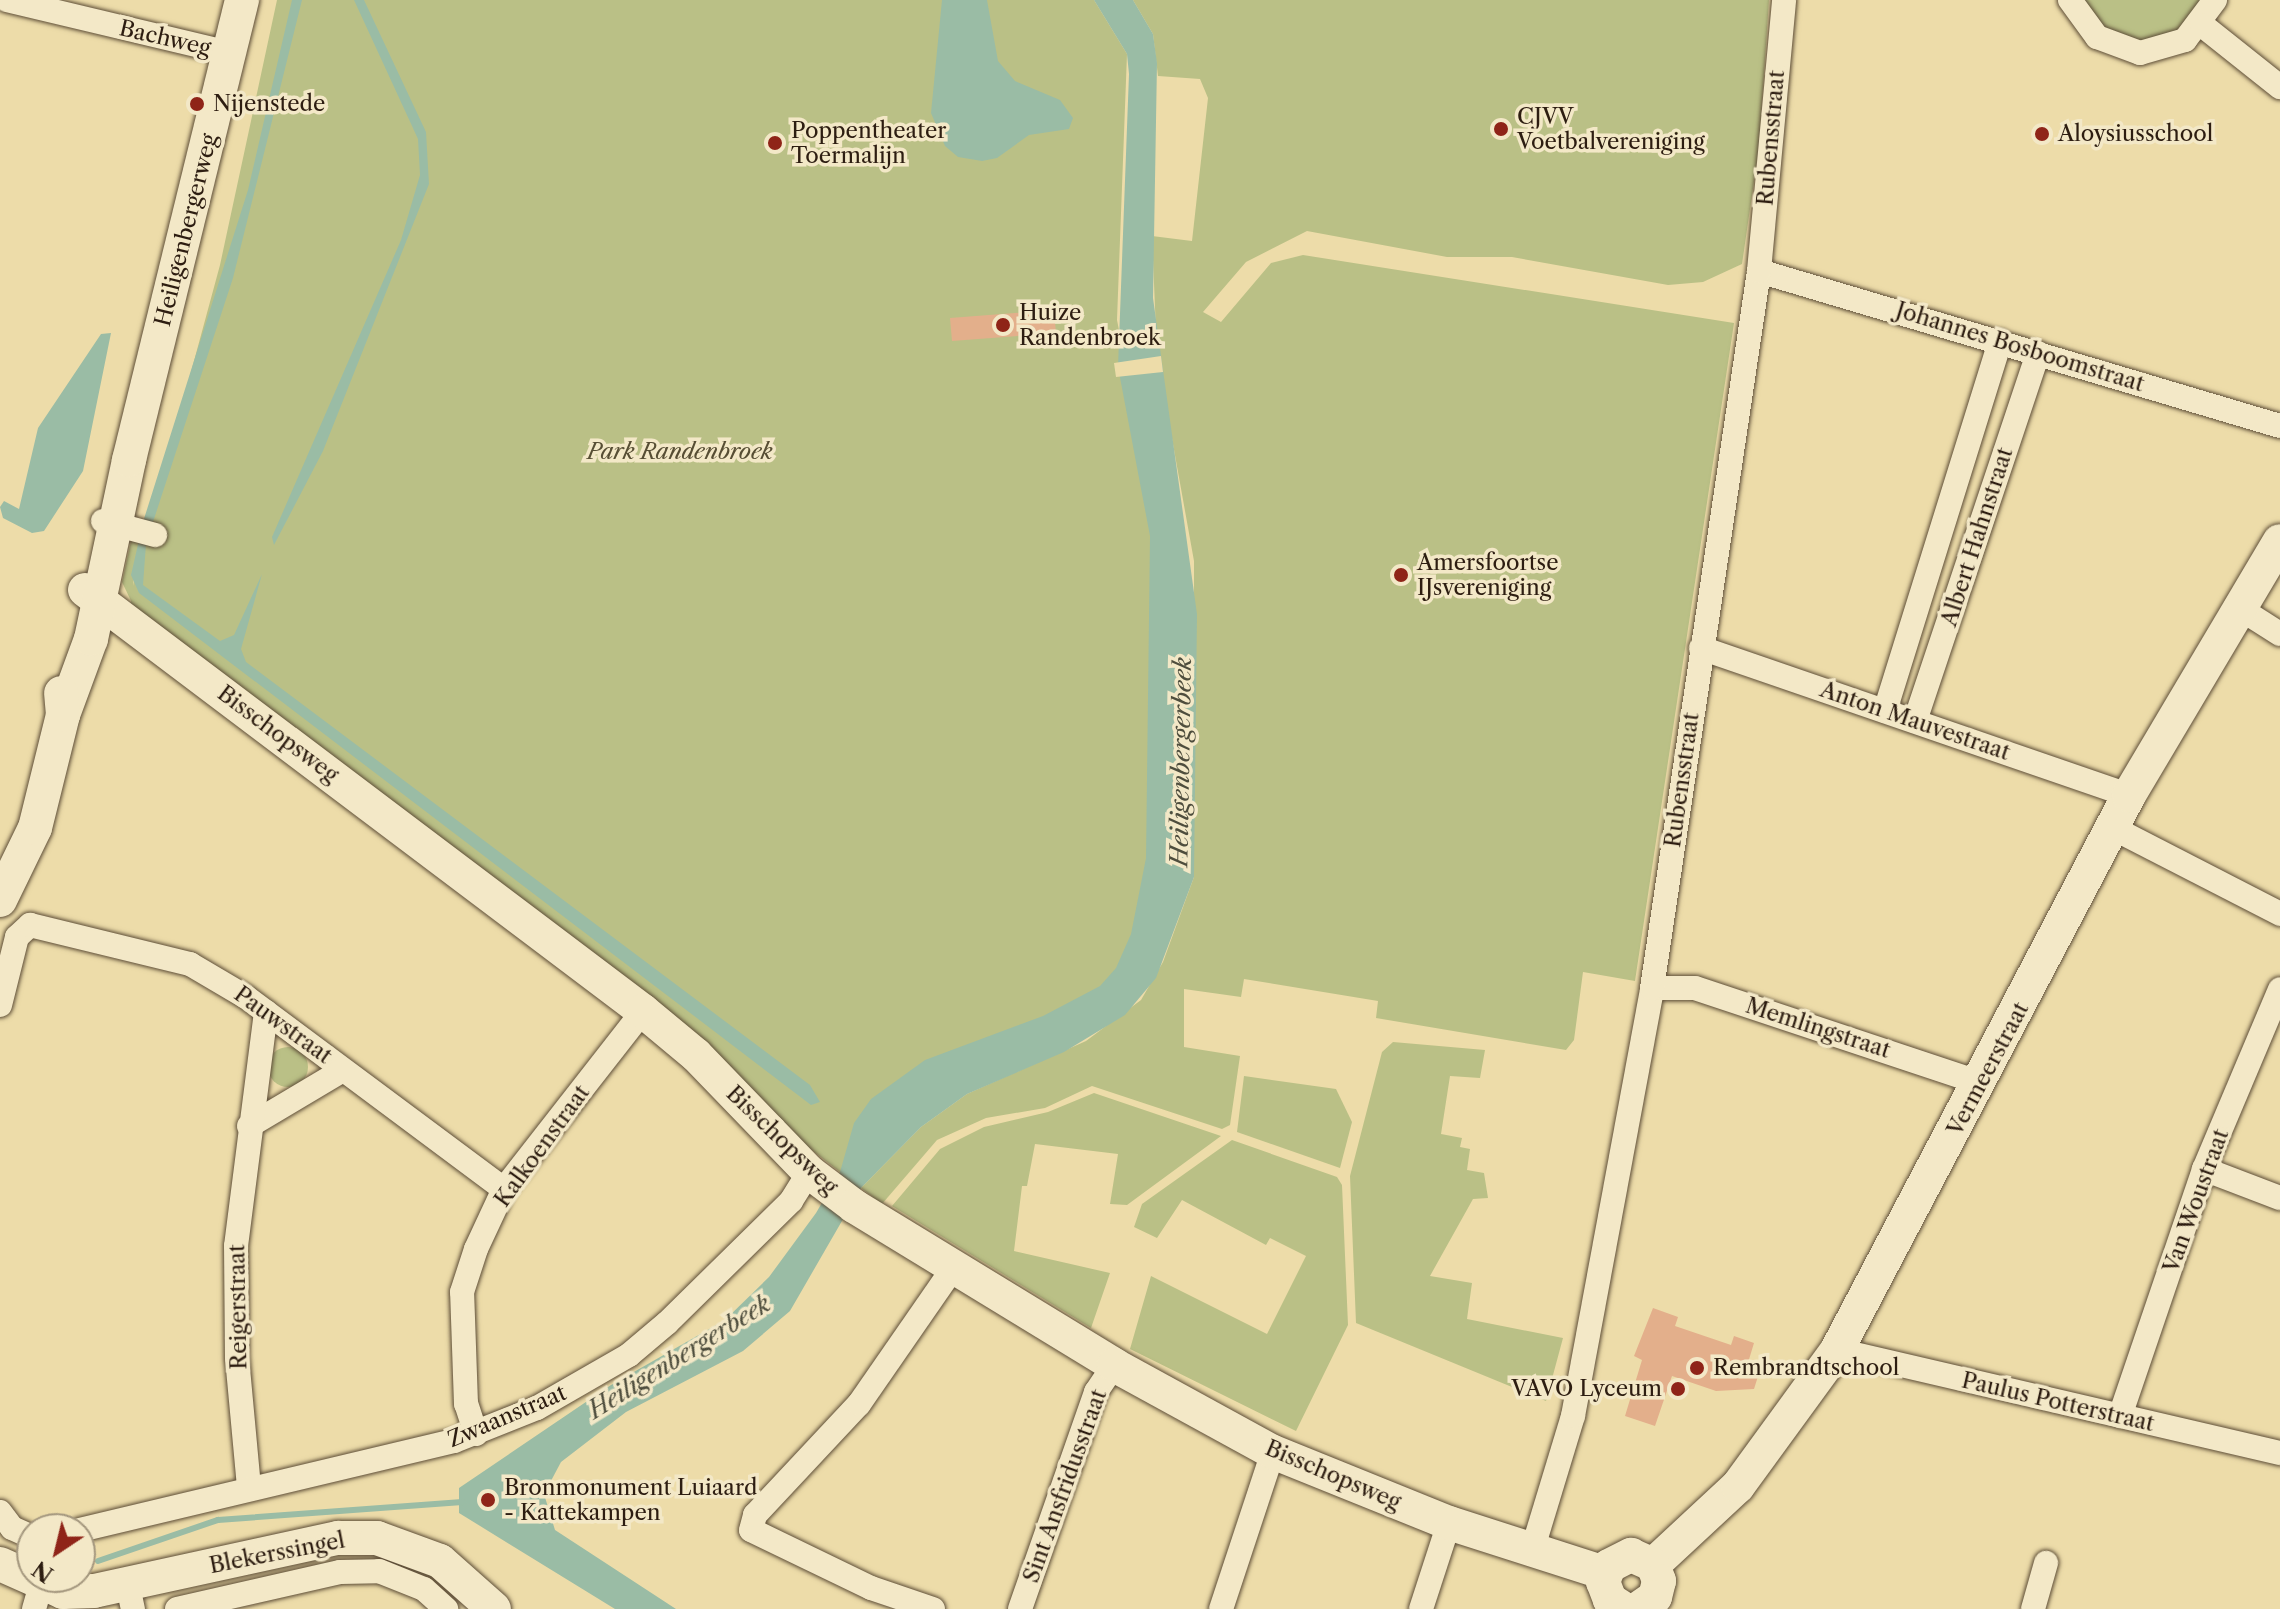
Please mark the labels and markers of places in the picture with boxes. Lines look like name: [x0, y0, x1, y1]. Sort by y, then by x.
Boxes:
place label: Nijenstede: [213, 91, 325, 117]
marker: Nijenstede: [188, 95, 206, 113]
place label: CJVV Voetbalvereniging: [1517, 103, 1705, 154]
place label: Poppentheater Toermalijn: [791, 117, 947, 168]
marker: CJVV Voetbalvereniging: [1492, 120, 1510, 138]
place label: Aloysiusschool: [2058, 121, 2213, 147]
marker: Aloysiusschool: [2033, 125, 2051, 143]
marker: Poppentheater Toermalijn: [766, 134, 784, 152]
place label: Huize Randenbroek: [1019, 299, 1161, 350]
marker: Huize Randenbroek: [994, 316, 1012, 334]
place label: Amersfoortse IJsvereniging: [1417, 549, 1558, 600]
marker: Amersfoortse IJsvereniging: [1392, 566, 1410, 584]
place label: Rembrandtschool: [1713, 1355, 1899, 1381]
marker: Rembrandtschool: [1688, 1359, 1706, 1377]
place label: VAVO Lyceum: [1511, 1376, 1662, 1402]
marker: VAVO Lyceum: [1669, 1380, 1687, 1398]
place label: Bronmonument Luiaard - Kattekampen: [504, 1474, 757, 1526]
marker: Bronmonument Luiaard - Kattekampen: [479, 1491, 497, 1509]

